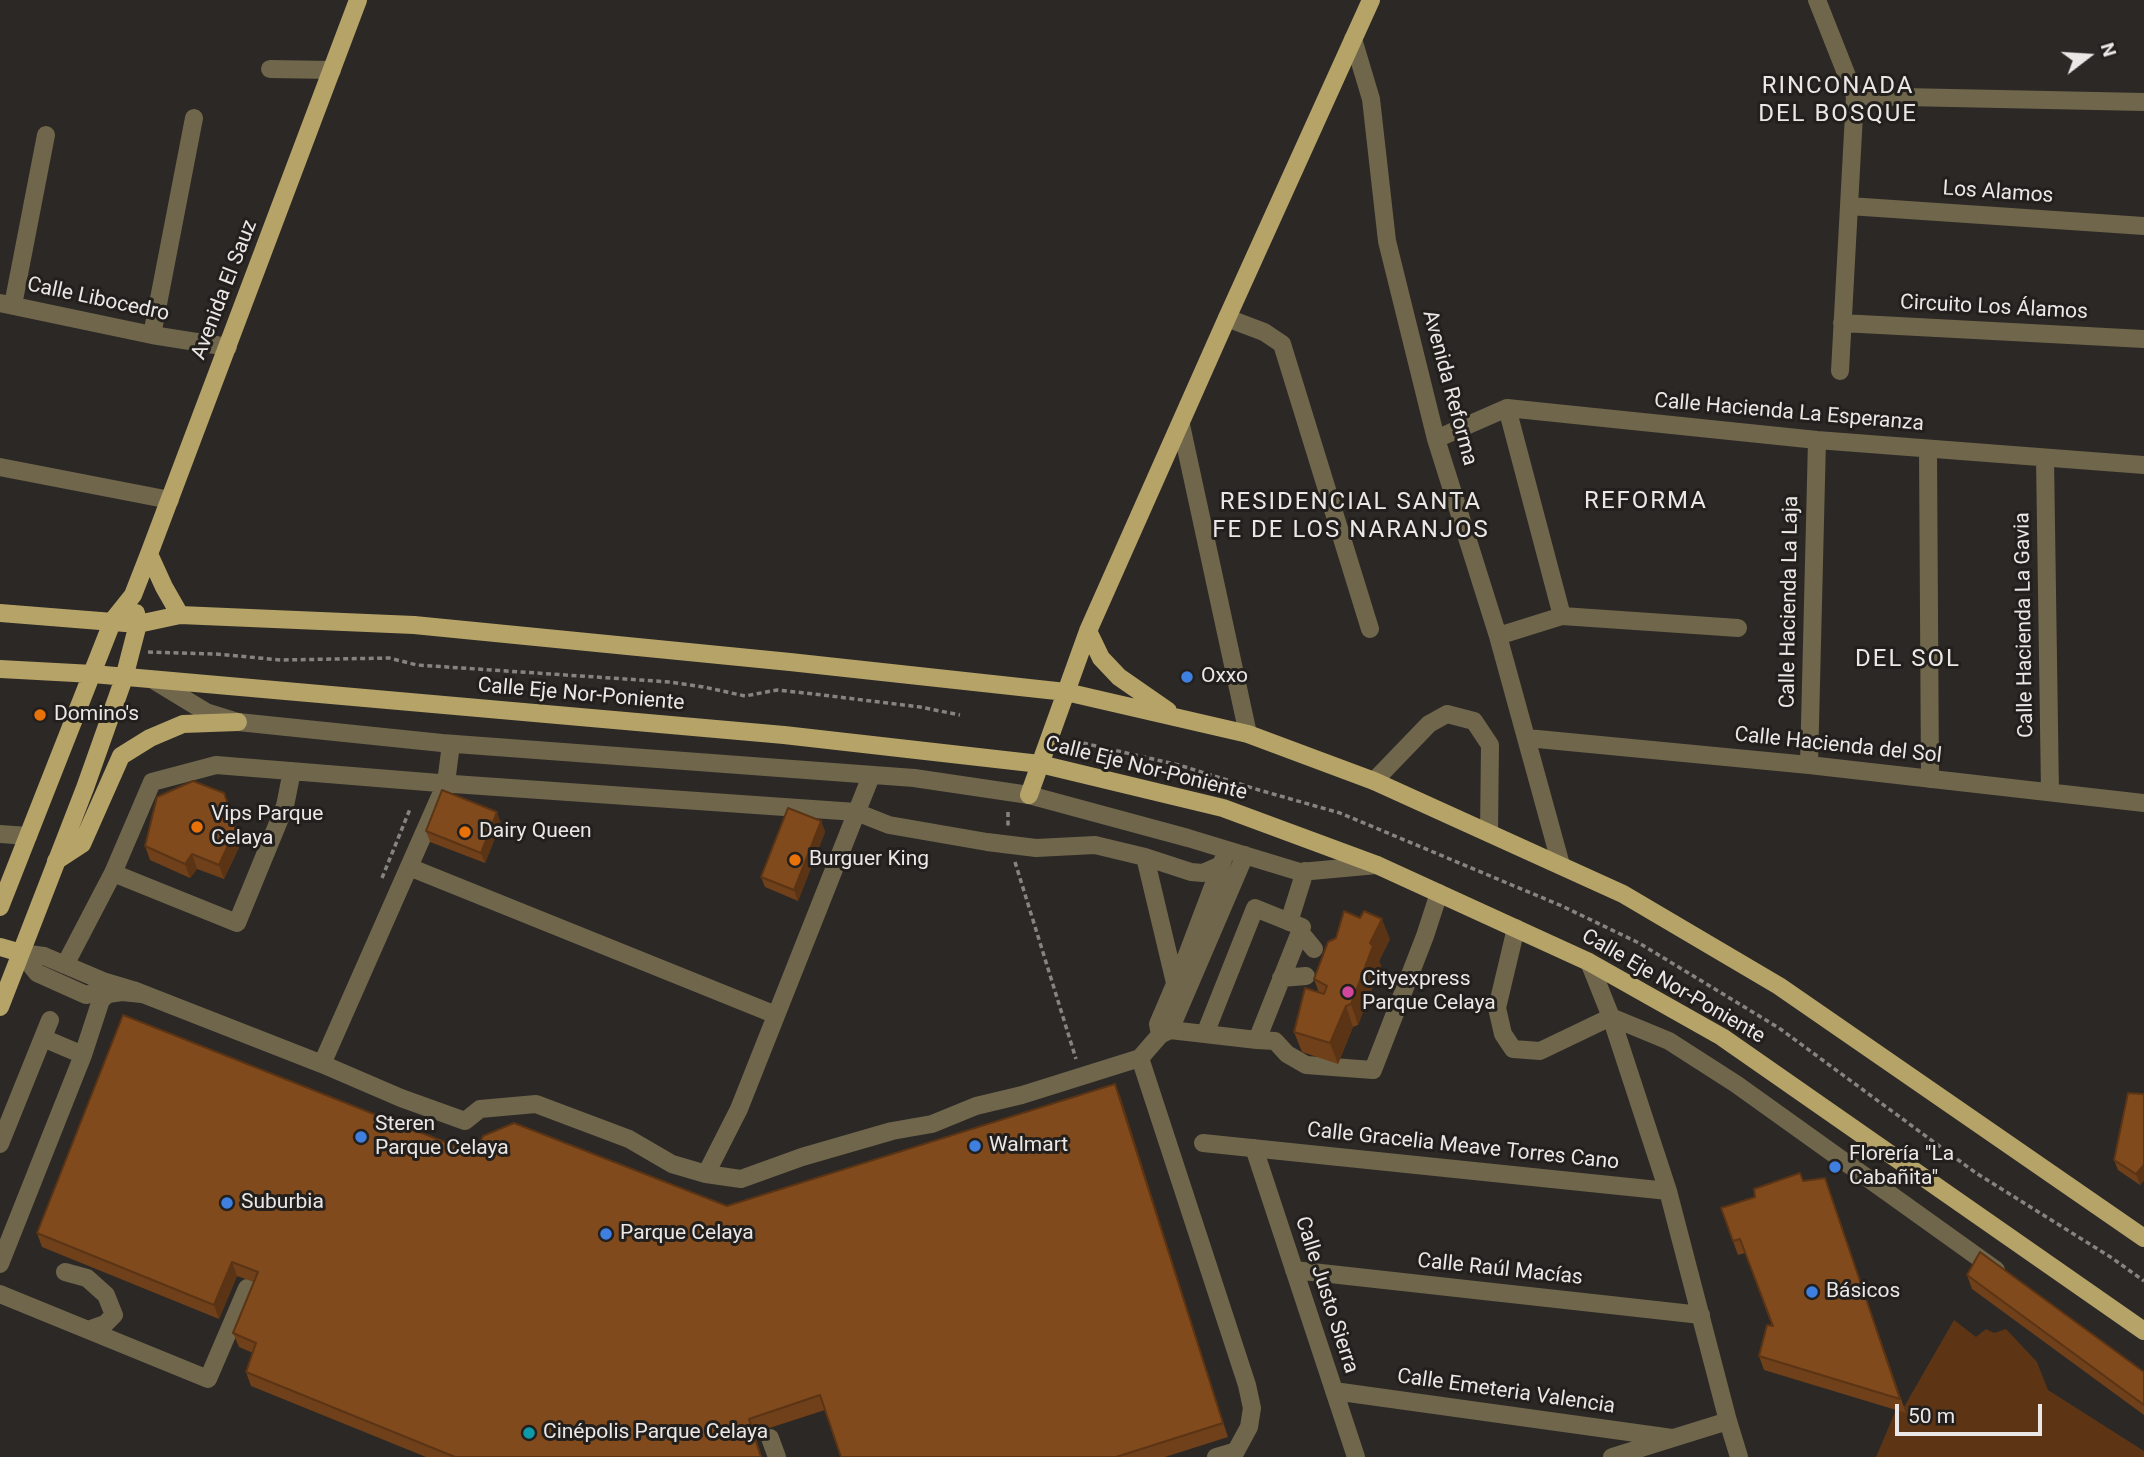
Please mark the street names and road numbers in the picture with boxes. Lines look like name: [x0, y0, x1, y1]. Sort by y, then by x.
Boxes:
street label: Los Alamos: [1942, 177, 2054, 209]
street label: Avenida El Sauz: [187, 217, 263, 363]
street label: Calle Libocedro: [25, 273, 171, 327]
street label: Circuito Los Álamos: [1899, 290, 2089, 326]
street label: Avenida Reforma: [1416, 308, 1482, 468]
street label: Calle Hacienda La Esperanza: [1653, 389, 1925, 437]
street label: Calle Hacienda La Laja: [1776, 496, 1804, 708]
street label: Calle Hacienda La Gavia: [2010, 512, 2040, 738]
street label: Calle Eje Nor-Poniente: [477, 673, 685, 717]
street label: Calle Hacienda del Sol: [1733, 723, 1943, 769]
street label: Calle Eje Nor-Poniente: [1042, 732, 1250, 806]
street label: Calle Eje Nor-Poniente: [1577, 924, 1769, 1050]
street label: Calle Gracelia Meave Torres Cano: [1306, 1118, 1620, 1176]
street label: Calle Justo Sierra: [1289, 1213, 1363, 1377]
street label: Calle Raúl Macías: [1416, 1249, 1584, 1291]
street label: Calle Emeteria Valencia: [1395, 1364, 1617, 1420]

